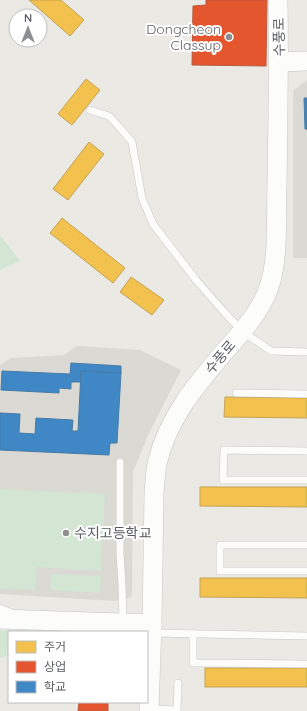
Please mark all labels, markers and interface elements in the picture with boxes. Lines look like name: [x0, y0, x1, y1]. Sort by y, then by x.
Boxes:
north arrow: [8, 8, 48, 48]
text: N: [24, 11, 32, 25]
street label: 수풍로: [270, 17, 288, 56]
place label: Dongcheon Classup: [146, 20, 221, 54]
marker: Dongcheon Classup: [224, 32, 234, 42]
street label: 수풍로: [201, 336, 239, 378]
place label: 수지고등학교: [74, 524, 151, 542]
marker: 수지고등학교: [61, 528, 71, 538]
legend: [8, 631, 148, 703]
text: 주거: [44, 639, 66, 654]
text: 상업: [44, 659, 66, 674]
text: 학교: [44, 679, 66, 694]

